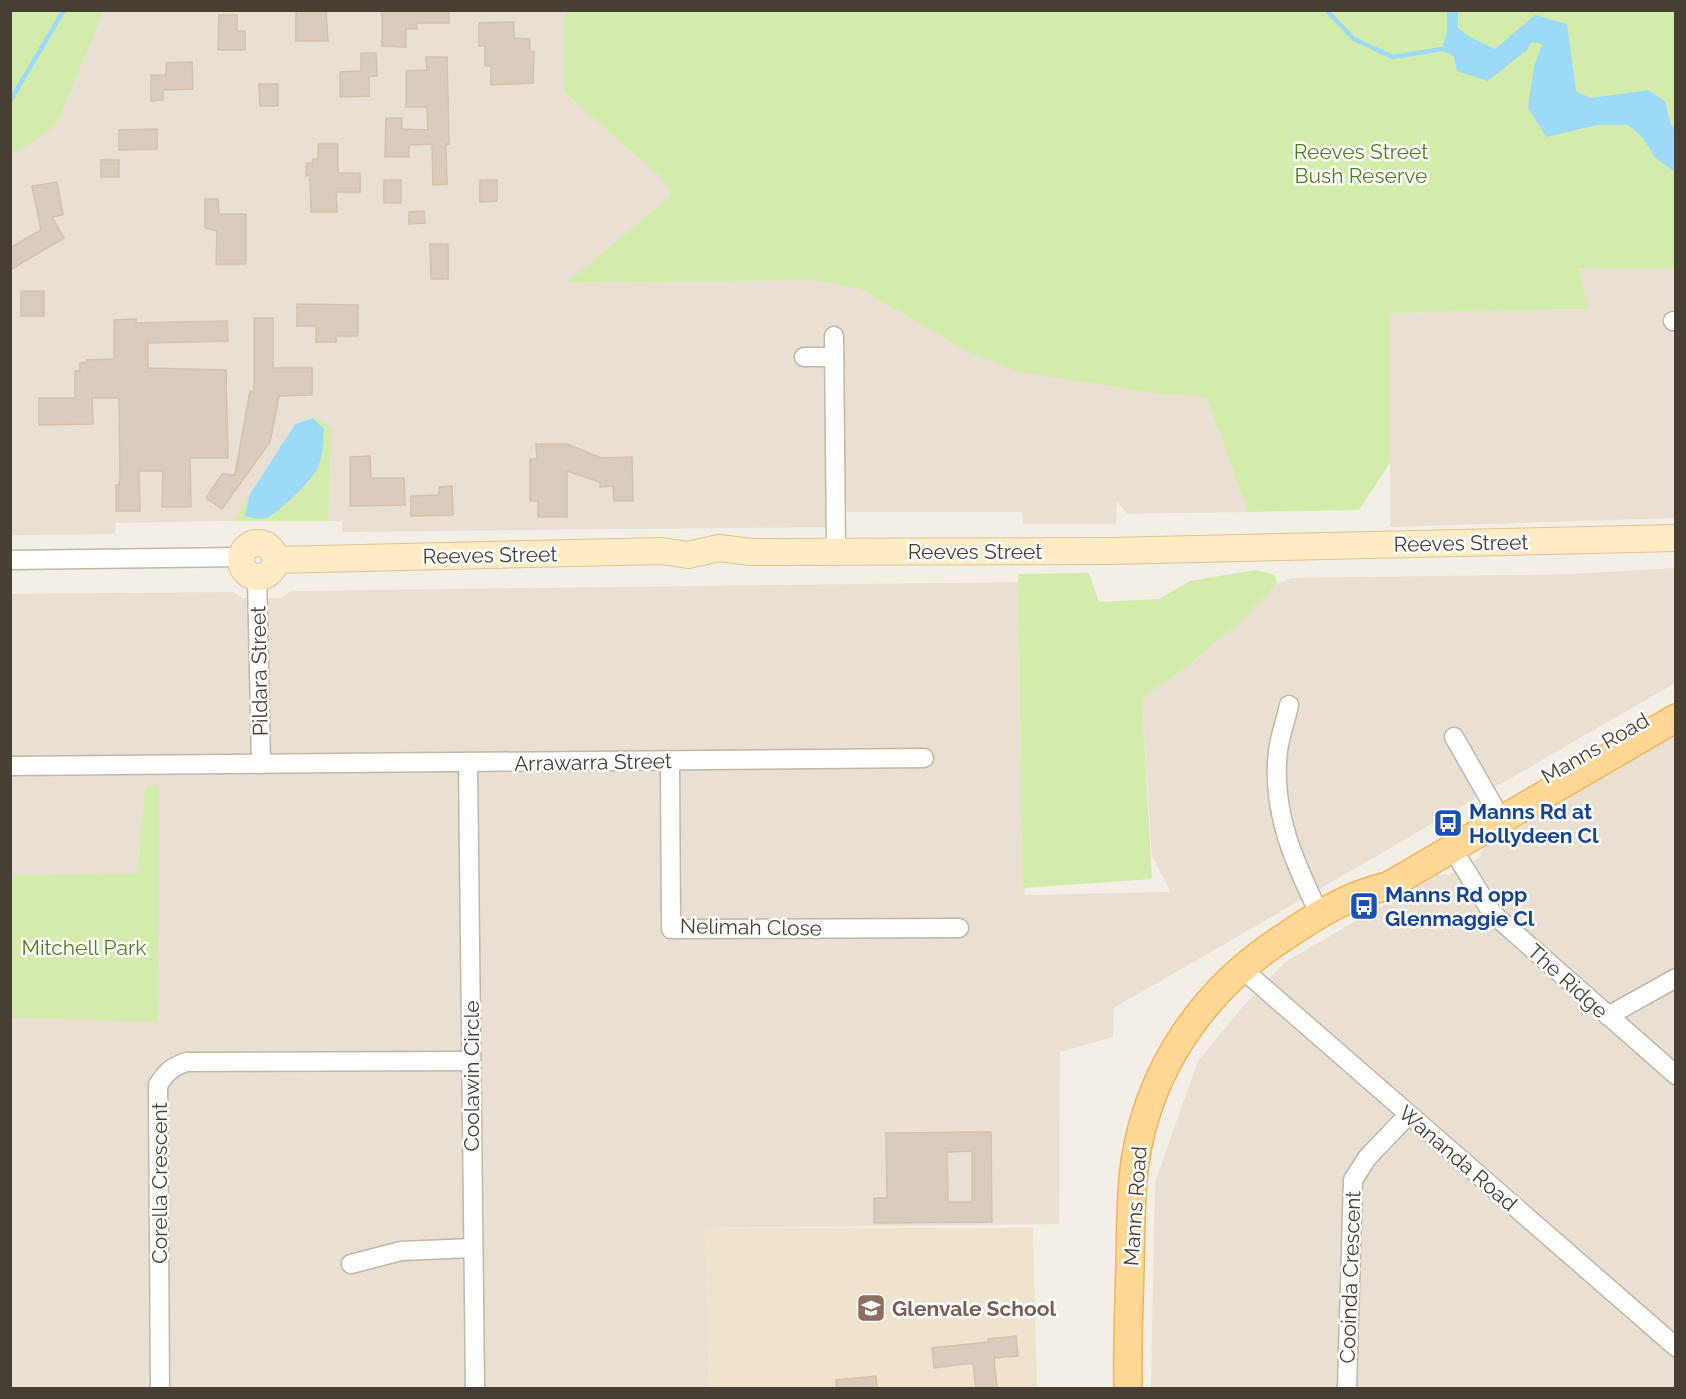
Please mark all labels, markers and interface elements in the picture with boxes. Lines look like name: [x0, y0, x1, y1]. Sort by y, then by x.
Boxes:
park label: Reeves Street Bush Reserve: [1294, 139, 1428, 188]
street label: Reeves Street: [1393, 529, 1529, 557]
street label: Reeves Street: [908, 539, 1042, 564]
street label: Reeves Street: [422, 541, 558, 569]
street label: Pildara Street: [245, 606, 273, 736]
street label: Manns Road: [1537, 707, 1653, 789]
street label: Arrawarra Street: [514, 748, 672, 776]
place label: Manns Rd at Hollydeen Cl: [1469, 799, 1599, 848]
bus stop icon: Manns Rd at Hollydeen Cl: [1432, 807, 1464, 839]
place label: Manns Rd opp Glenmaggie Cl: [1385, 882, 1535, 931]
bus stop icon: Manns Rd opp Glenmaggie Cl: [1348, 890, 1380, 922]
street label: Nelimah Close: [680, 913, 822, 941]
park label: Mitchell Park: [22, 935, 146, 960]
street label: The Ridge: [1523, 938, 1613, 1024]
street label: Coolawin Circle: [459, 1000, 484, 1152]
street label: Wananda Road: [1394, 1100, 1522, 1216]
street label: Corella Crescent: [147, 1102, 172, 1264]
street label: Manns Road: [1118, 1145, 1152, 1267]
street label: Cooinda Crescent: [1334, 1190, 1366, 1364]
school or university icon: Glenvale School: [855, 1292, 887, 1324]
place label: Glenvale School: [892, 1296, 1056, 1321]

